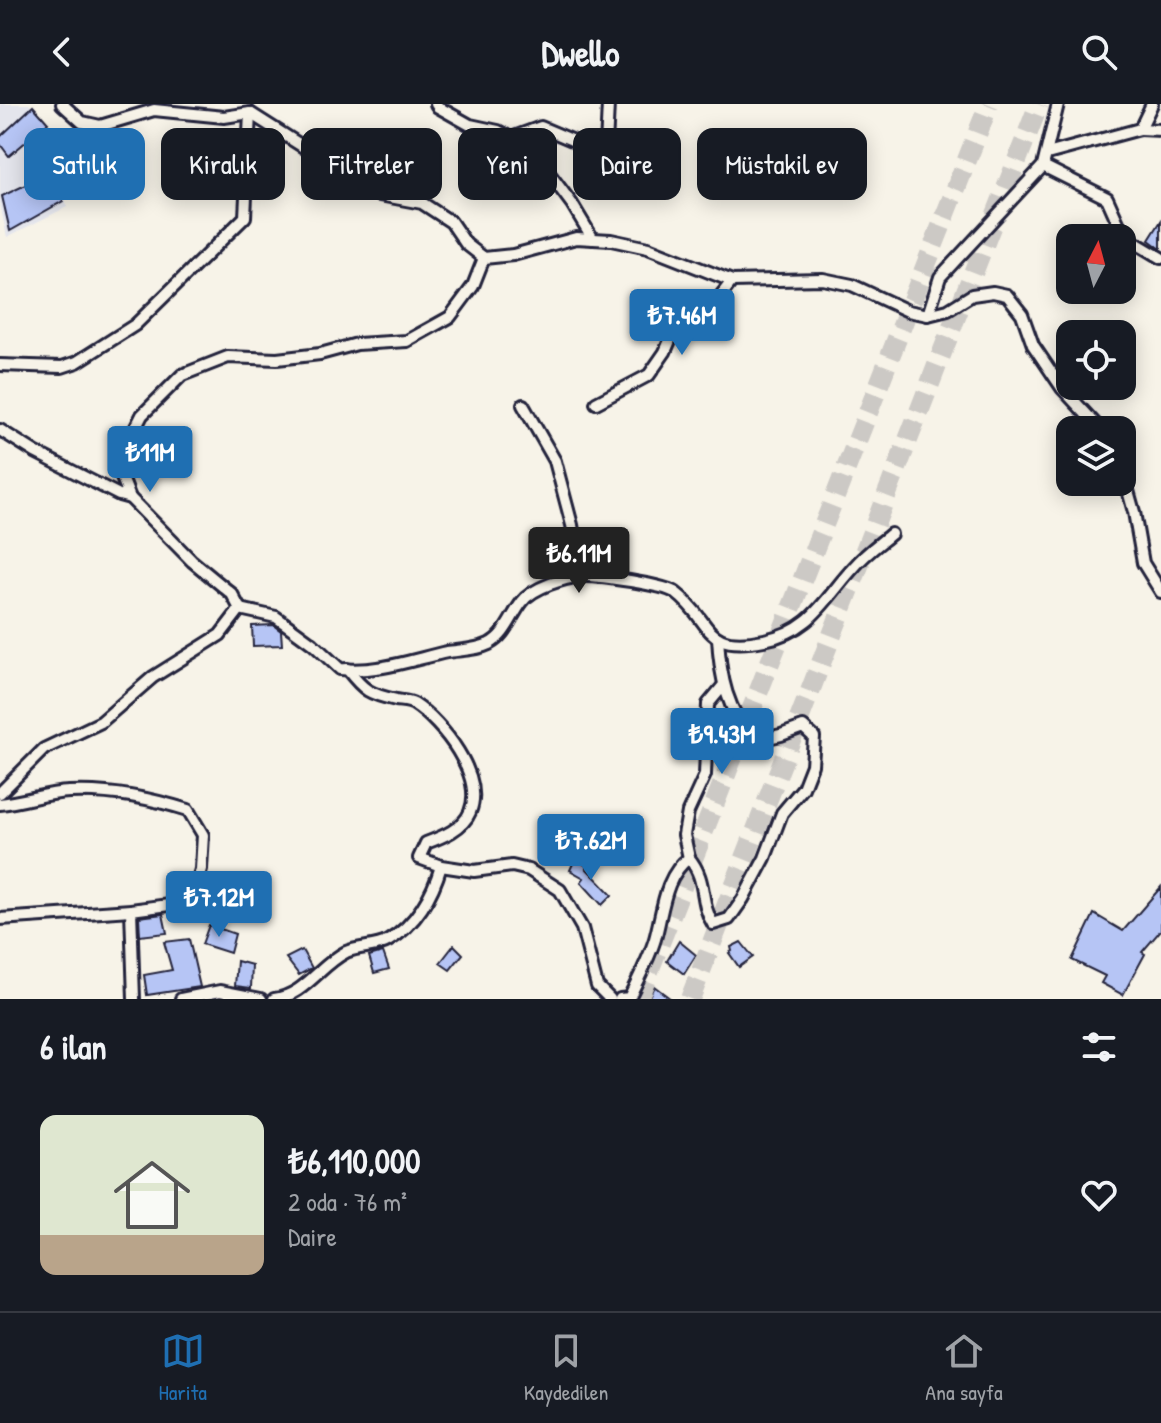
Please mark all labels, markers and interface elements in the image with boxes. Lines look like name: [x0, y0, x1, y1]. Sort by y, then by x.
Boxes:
text: Dwello: [541, 28, 620, 77]
icon: back: [40, 30, 84, 74]
icon: search: [1077, 30, 1121, 74]
chip: Satılık: [24, 128, 145, 200]
chip: Kiralık: [161, 128, 285, 200]
chip: Filtreler: [301, 128, 442, 200]
chip: Yeni: [458, 128, 557, 200]
chip: Daire: [573, 128, 681, 200]
chip: Müstakil ev: [697, 128, 867, 200]
north arrow: [1056, 224, 1136, 304]
map controls: [1056, 224, 1136, 496]
pin: ₺7.46M: [617, 289, 747, 357]
text: ₺7.46M: [648, 297, 716, 332]
button: locate: [1056, 320, 1136, 400]
button: layers: [1056, 416, 1136, 496]
pin: ₺11M: [103, 426, 197, 494]
text: ₺11M: [125, 434, 175, 469]
pin: ₺6.11M: [514, 527, 644, 595]
text: ₺6.11M: [546, 535, 612, 570]
pin: ₺9.43M: [657, 708, 787, 776]
text: ₺9.43M: [689, 716, 755, 751]
pin: ₺7.62M: [526, 814, 656, 882]
text: ₺7.62M: [555, 822, 627, 857]
pin: ₺7.12M: [154, 871, 284, 939]
text: ₺7.12M: [184, 879, 254, 914]
text: 6 ilan: [40, 1024, 107, 1070]
icon: filters: [1077, 1025, 1121, 1069]
text: ₺6,110,000: [288, 1138, 420, 1184]
icon: home: [104, 1147, 200, 1243]
icon: heart: [1077, 1173, 1121, 1217]
text: 2 oda · 76 m²: [288, 1184, 407, 1219]
text: Daire: [288, 1219, 337, 1254]
tab: Harita: [158, 1329, 207, 1407]
tab: Kaydedilen: [524, 1329, 609, 1407]
tab: Ana sayfa: [925, 1329, 1003, 1407]

